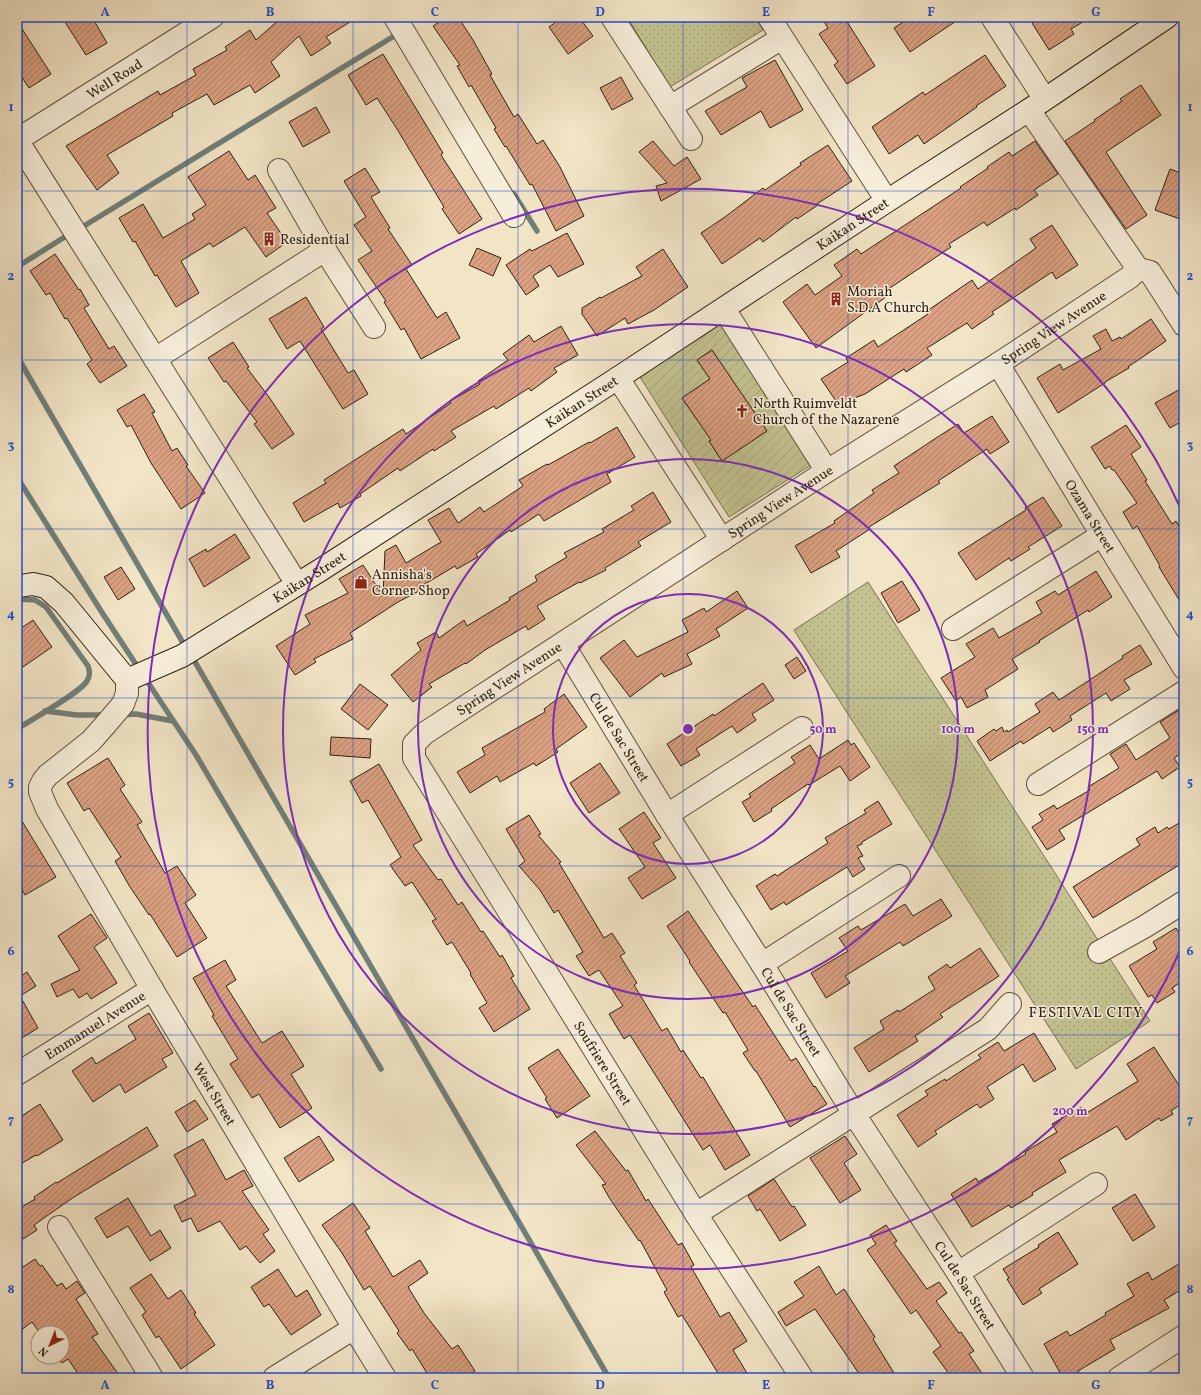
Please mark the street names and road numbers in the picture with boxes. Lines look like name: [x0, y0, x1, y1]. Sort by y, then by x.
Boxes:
street label: Well Road: [84, 55, 147, 105]
street label: Kaikan Street: [813, 194, 893, 256]
street label: Spring View Avenue: [998, 287, 1111, 370]
street label: Kaikan Street: [542, 372, 623, 433]
street label: Spring View Avenue: [725, 461, 838, 544]
street label: Ozama Street: [1059, 476, 1119, 557]
street label: Kaikan Street: [270, 548, 350, 608]
street label: Spring View Avenue: [453, 638, 566, 721]
street label: Cul de Sac Street: [584, 689, 653, 786]
street label: Cul de Sac Street: [755, 964, 825, 1061]
street label: Emmanuel Avenue: [42, 987, 150, 1065]
street label: Soufriere Street: [568, 1018, 635, 1110]
street label: West Street: [187, 1060, 239, 1130]
street label: Cul de Sac Street: [929, 1238, 999, 1334]

